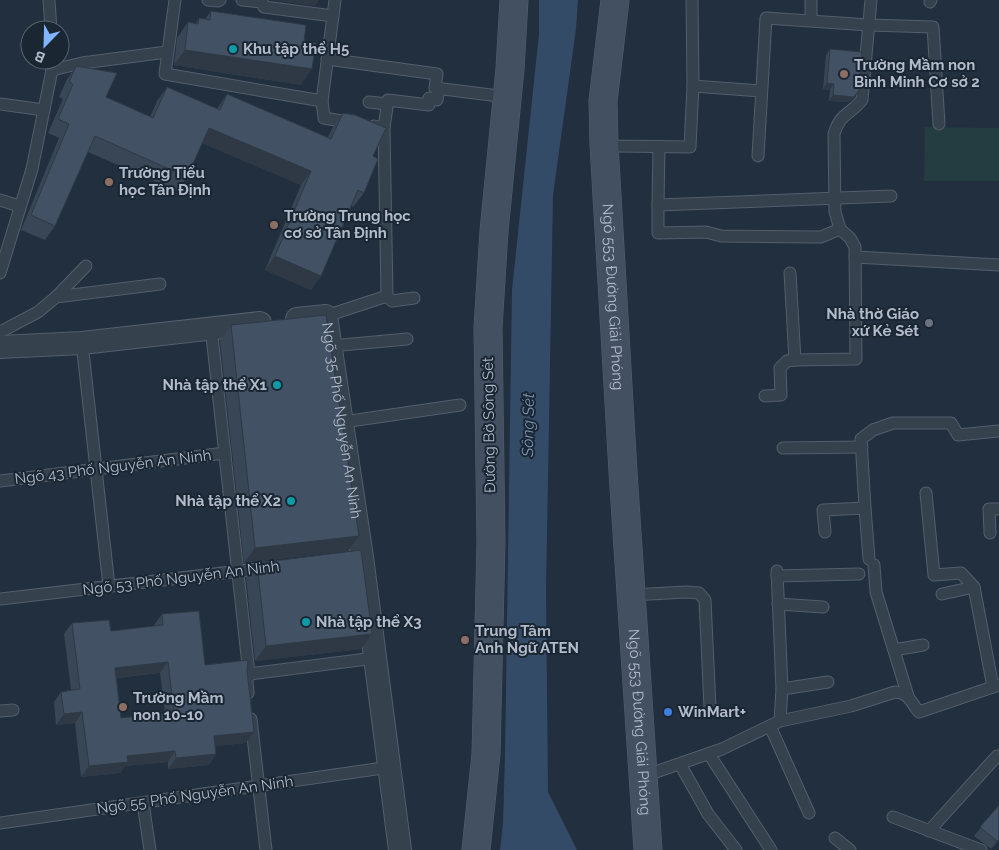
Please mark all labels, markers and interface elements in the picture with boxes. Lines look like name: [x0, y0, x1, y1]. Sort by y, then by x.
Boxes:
north arrow: [20, 20, 70, 70]
place label: Khu tập thể H5: [243, 40, 349, 58]
marker: Khu tập thể H5: [227, 43, 239, 55]
text: B: [32, 48, 47, 66]
place label: Trường Mầm non Bình Minh Cơ sở 2: [854, 56, 980, 91]
marker: Trường Mầm non Bình Minh Cơ sở 2: [838, 68, 850, 80]
place label: Trường Tiểu học Tân Định: [119, 164, 211, 199]
marker: Trường Tiểu học Tân Định: [103, 176, 115, 188]
street label: Ngõ 553 Đường Giải Phóng: [598, 203, 627, 391]
place label: Trường Trung học cơ sở Tân Định: [284, 207, 411, 242]
marker: Trường Trung học cơ sở Tân Định: [268, 219, 280, 231]
place label: Nhà thờ Giáo xứ Kẻ Sét: [826, 305, 919, 340]
marker: Nhà thờ Giáo xứ Kẻ Sét: [923, 317, 935, 329]
street label: Ngõ 35 Phố Nguyễn An Ninh: [318, 321, 365, 520]
street label: Đường Bờ Sông Sét: [479, 357, 499, 493]
place label: Nhà tập thể X1: [162, 376, 268, 394]
marker: Nhà tập thể X1: [271, 379, 283, 391]
water label: Sông Sét: [518, 392, 538, 458]
street label: Ngõ 43 Phố Nguyễn An Ninh: [14, 446, 212, 488]
place label: Nhà tập thể X2: [175, 492, 281, 510]
marker: Nhà tập thể X2: [285, 495, 297, 507]
street label: Ngõ 53 Phố Nguyễn An Ninh: [82, 557, 280, 599]
place label: Nhà tập thể X3: [316, 613, 422, 631]
marker: Nhà tập thể X3: [300, 616, 312, 628]
place label: Trung Tâm Anh Ngữ ATEN: [475, 622, 579, 657]
street label: Ngõ 553 Đường Giải Phóng: [624, 628, 655, 816]
marker: Trung Tâm Anh Ngữ ATEN: [459, 634, 471, 646]
place label: Trường Mầm non 10-10: [133, 689, 223, 724]
marker: Trường Mầm non 10-10: [117, 701, 129, 713]
place label: WinMart+: [678, 703, 746, 721]
marker: WinMart+: [662, 706, 674, 718]
street label: Ngõ 55 Phố Nguyễn An Ninh: [96, 772, 294, 818]

